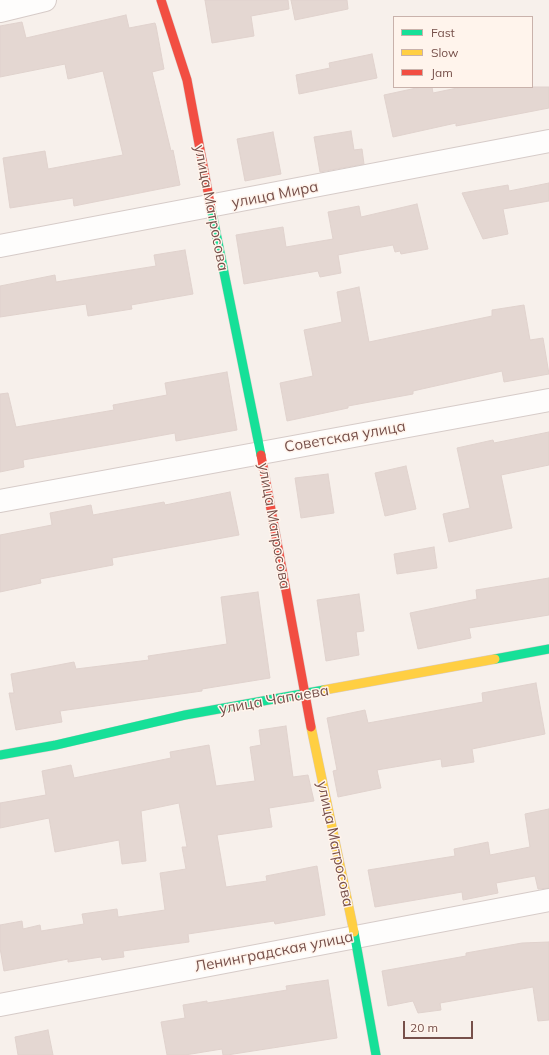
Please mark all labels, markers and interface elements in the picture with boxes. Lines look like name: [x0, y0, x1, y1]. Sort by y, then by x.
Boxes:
legend: [393, 16, 533, 88]
text: Fast: [431, 25, 455, 40]
text: Slow: [431, 45, 459, 60]
text: Jam: [431, 65, 453, 80]
street label: улица Матросова: [190, 143, 232, 273]
street label: улица Мира: [230, 178, 320, 212]
street label: Советская улица: [283, 417, 407, 457]
street label: улица Матросова: [254, 461, 294, 591]
street label: улица Чапаева: [218, 681, 330, 719]
street label: улица Матросова: [313, 779, 357, 909]
street label: Ленинградская улица: [193, 928, 355, 976]
scale bar: [405, 1013, 475, 1039]
text: 20 m: [410, 1020, 438, 1035]

